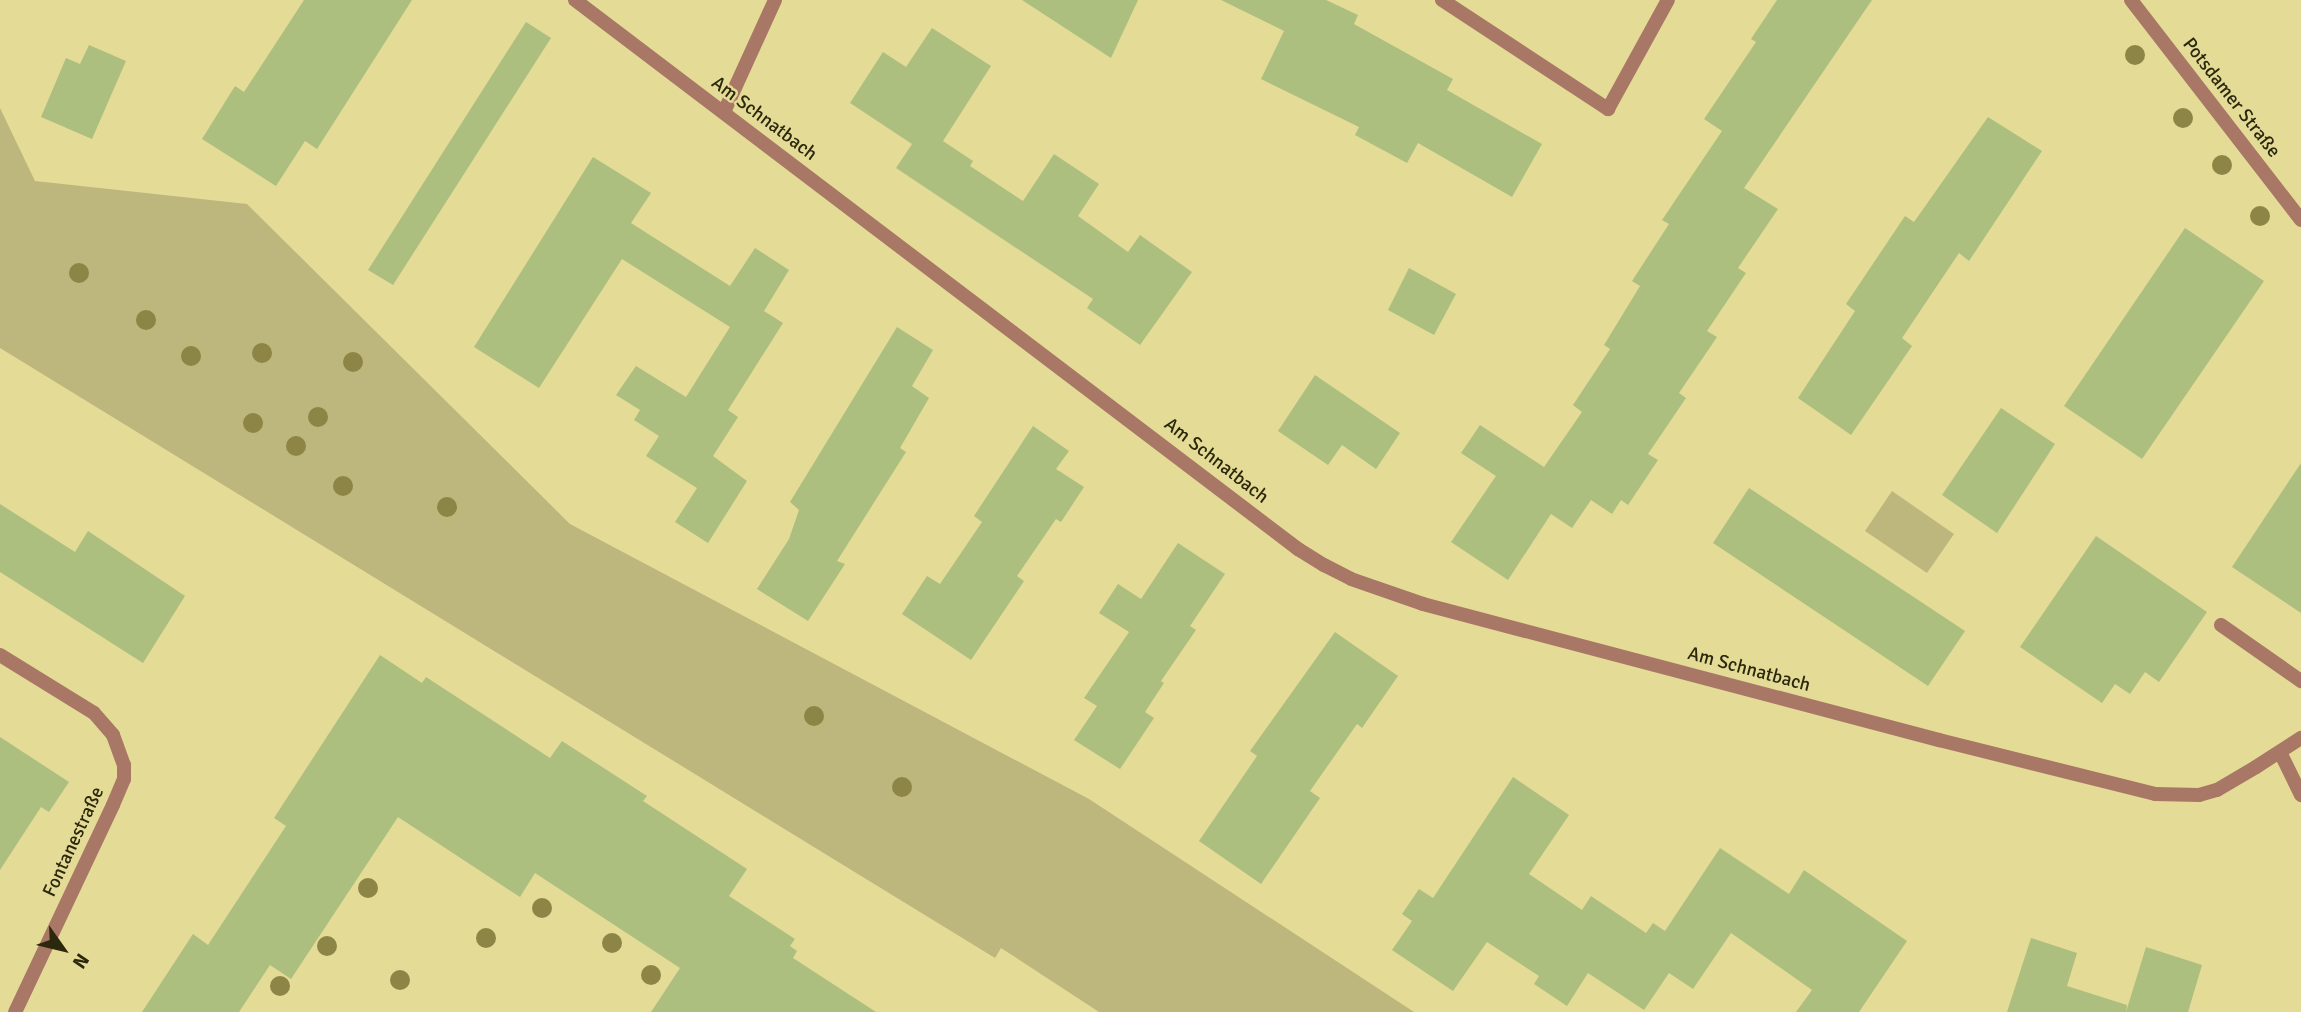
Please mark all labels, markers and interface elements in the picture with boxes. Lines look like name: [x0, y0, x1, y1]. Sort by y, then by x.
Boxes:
street label: Potsdamer Straße: [2177, 34, 2285, 162]
street label: Am Schnatbach: [707, 72, 821, 166]
street label: Am Schnatbach: [1159, 413, 1273, 509]
street label: Am Schnatbach: [1685, 643, 1813, 697]
street label: Fontanestraße: [39, 783, 109, 901]
north arrow: [28, 914, 98, 984]
text: N: [67, 949, 94, 973]

